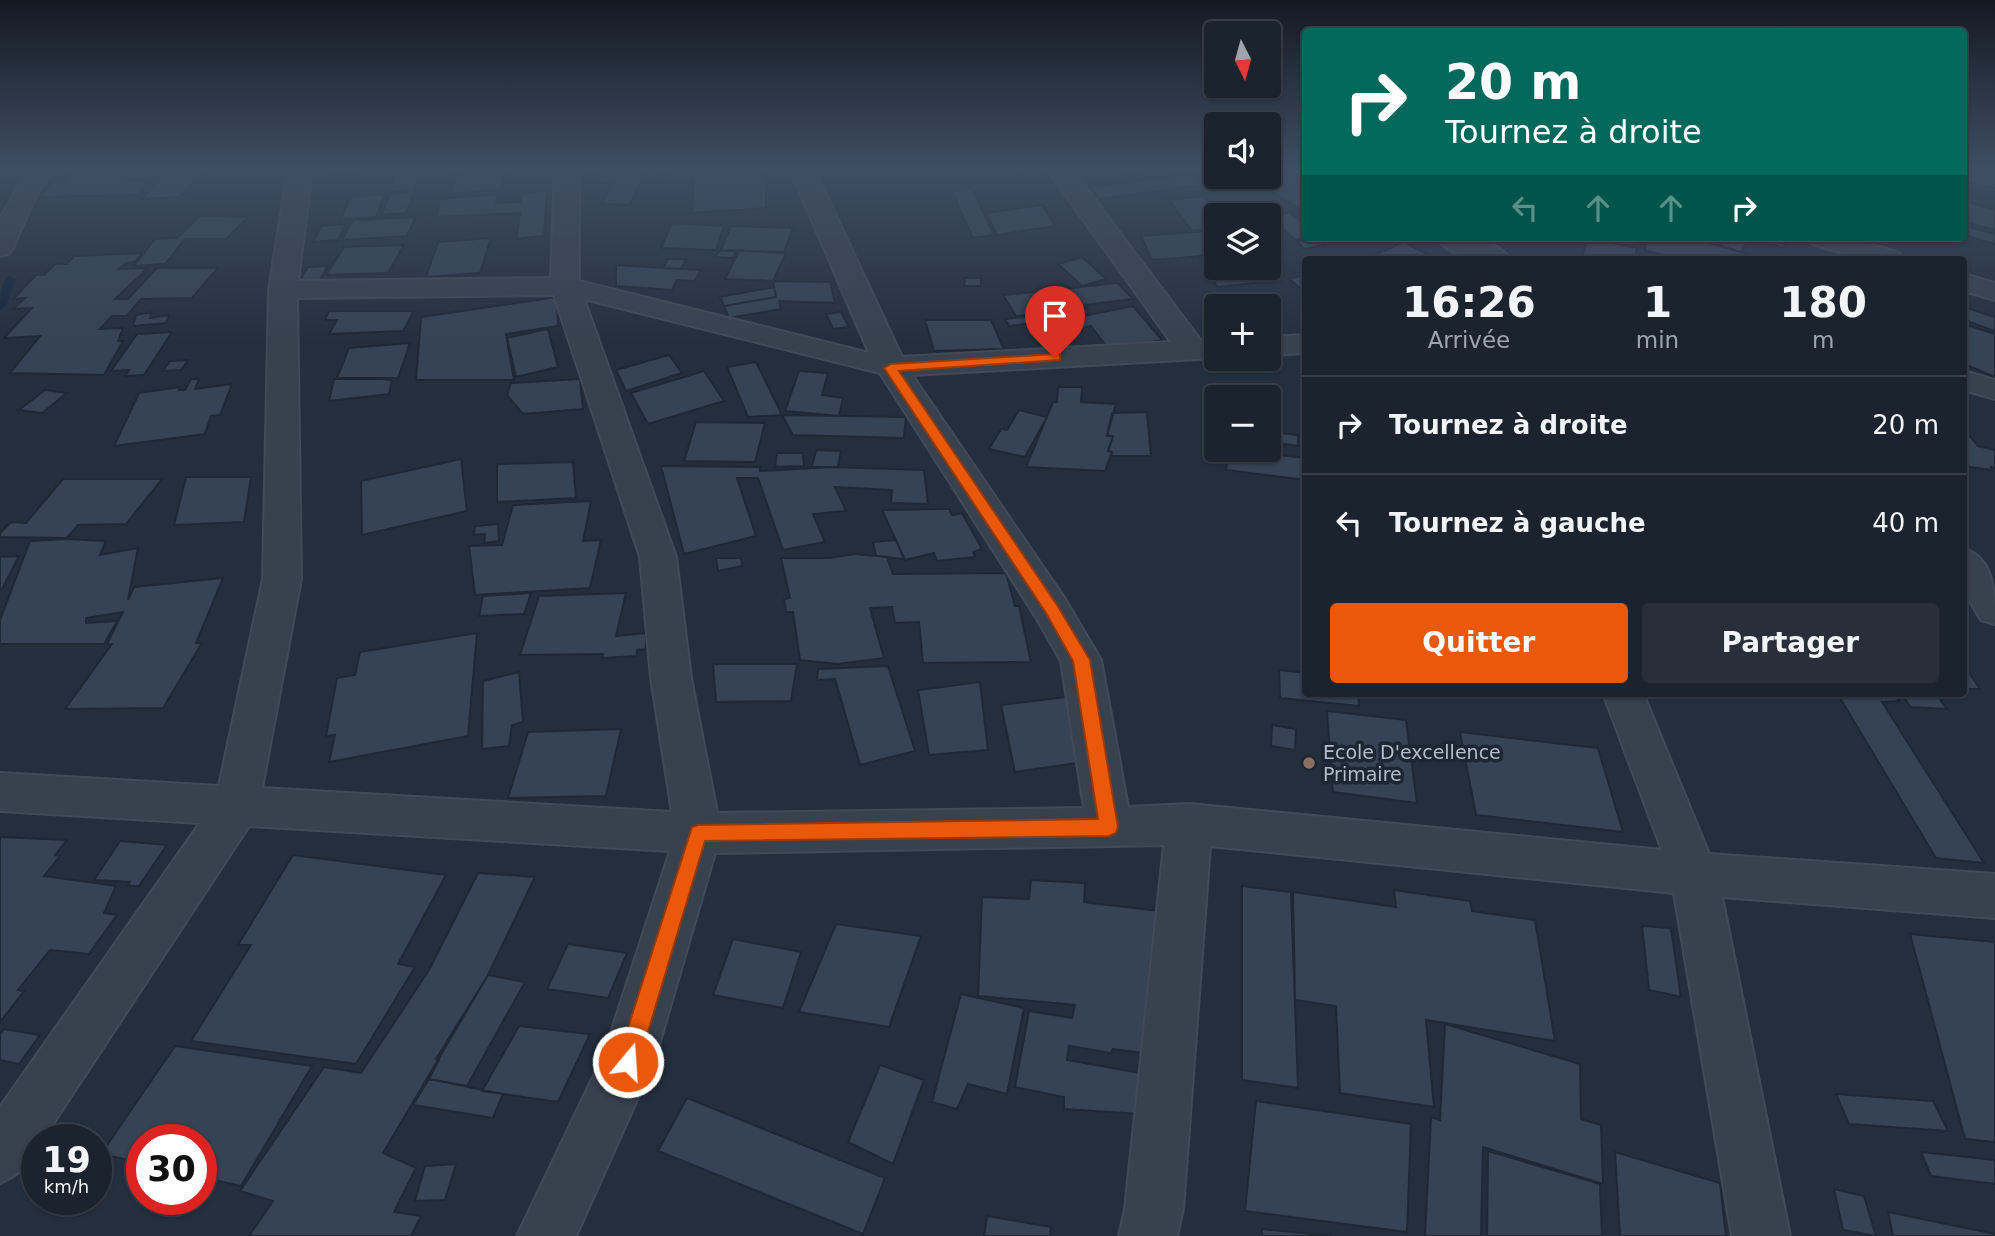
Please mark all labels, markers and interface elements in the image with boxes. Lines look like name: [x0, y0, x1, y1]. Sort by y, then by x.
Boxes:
north arrow: [1204, 21, 1281, 98]
map controls: [1204, 21, 1281, 462]
text: 20 m: [1445, 54, 1581, 111]
icon: right: [1330, 56, 1421, 147]
button: sound: [1204, 112, 1281, 189]
text: Tournez à droite: [1445, 113, 1702, 151]
icon: left: [1506, 189, 1544, 227]
icon: ahead: [1579, 189, 1617, 227]
icon: ahead: [1652, 189, 1690, 227]
icon: right: [1725, 189, 1763, 227]
button: layers: [1204, 203, 1281, 280]
text: 16:26: [1402, 278, 1536, 327]
text: 1: [1643, 278, 1672, 327]
text: 180: [1779, 278, 1867, 327]
pin: [1025, 286, 1085, 358]
button: +: [1204, 294, 1281, 371]
icon: arrive: [1036, 297, 1074, 335]
text: Arrivée: [1428, 327, 1510, 353]
text: min: [1636, 327, 1679, 353]
text: m: [1812, 327, 1834, 353]
button: −: [1204, 385, 1281, 462]
icon: right: [1330, 406, 1368, 444]
text: Tournez à droite: [1389, 410, 1628, 440]
text: 20 m: [1872, 410, 1939, 440]
icon: left: [1330, 504, 1368, 542]
text: Tournez à gauche: [1389, 508, 1646, 538]
text: 40 m: [1872, 508, 1939, 538]
button: Quitter: [1330, 603, 1628, 683]
button: Partager: [1642, 603, 1939, 683]
place label: Ecole D'excellence Primaire: [1323, 741, 1501, 785]
marker: Ecole D'excellence Primaire: [1301, 755, 1317, 771]
position arrow: [591, 1025, 665, 1099]
speed limit sign: 30: [126, 1124, 217, 1215]
text: 19: [42, 1140, 91, 1180]
text: km/h: [44, 1176, 89, 1197]

